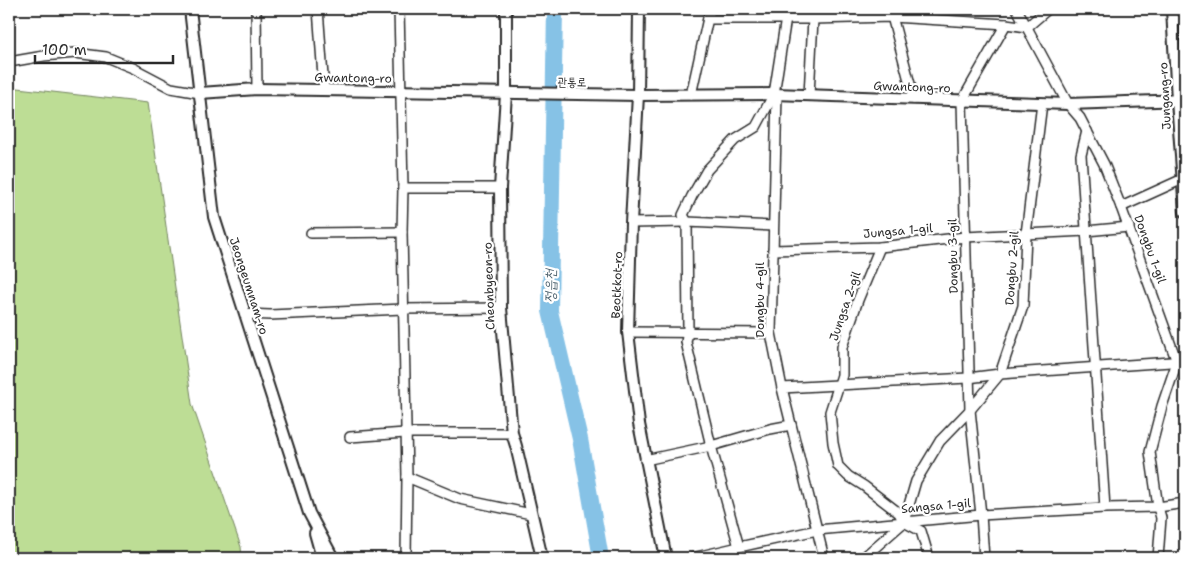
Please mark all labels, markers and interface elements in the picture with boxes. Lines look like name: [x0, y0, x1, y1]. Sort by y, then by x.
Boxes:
scale bar: [35, 32, 172, 64]
text: 100 m: [42, 40, 87, 60]
street label: Jungang-ro: [1155, 62, 1175, 130]
street label: Gwantong-ro: [314, 69, 392, 87]
street label: 관통로: [557, 74, 587, 90]
street label: Gwantong-ro: [873, 78, 951, 96]
street label: Dongbu 1-gil: [1130, 213, 1170, 286]
street label: Dongbu 3-gil: [944, 218, 962, 294]
street label: Jungsa 1-gil: [863, 220, 934, 242]
street label: Dongbu 2-gil: [1001, 230, 1023, 306]
street label: Jeongeumnam-ro: [226, 235, 272, 337]
street label: Cheonbyeon-ro: [479, 242, 499, 330]
street label: Beotkkot-ro: [608, 251, 626, 319]
street label: Dongbu 4-gil: [752, 262, 768, 338]
water label: 정읍천: [541, 267, 559, 303]
street label: Jungsa 2-gil: [826, 269, 865, 343]
street label: Sangsa 1-gil: [901, 495, 972, 517]

